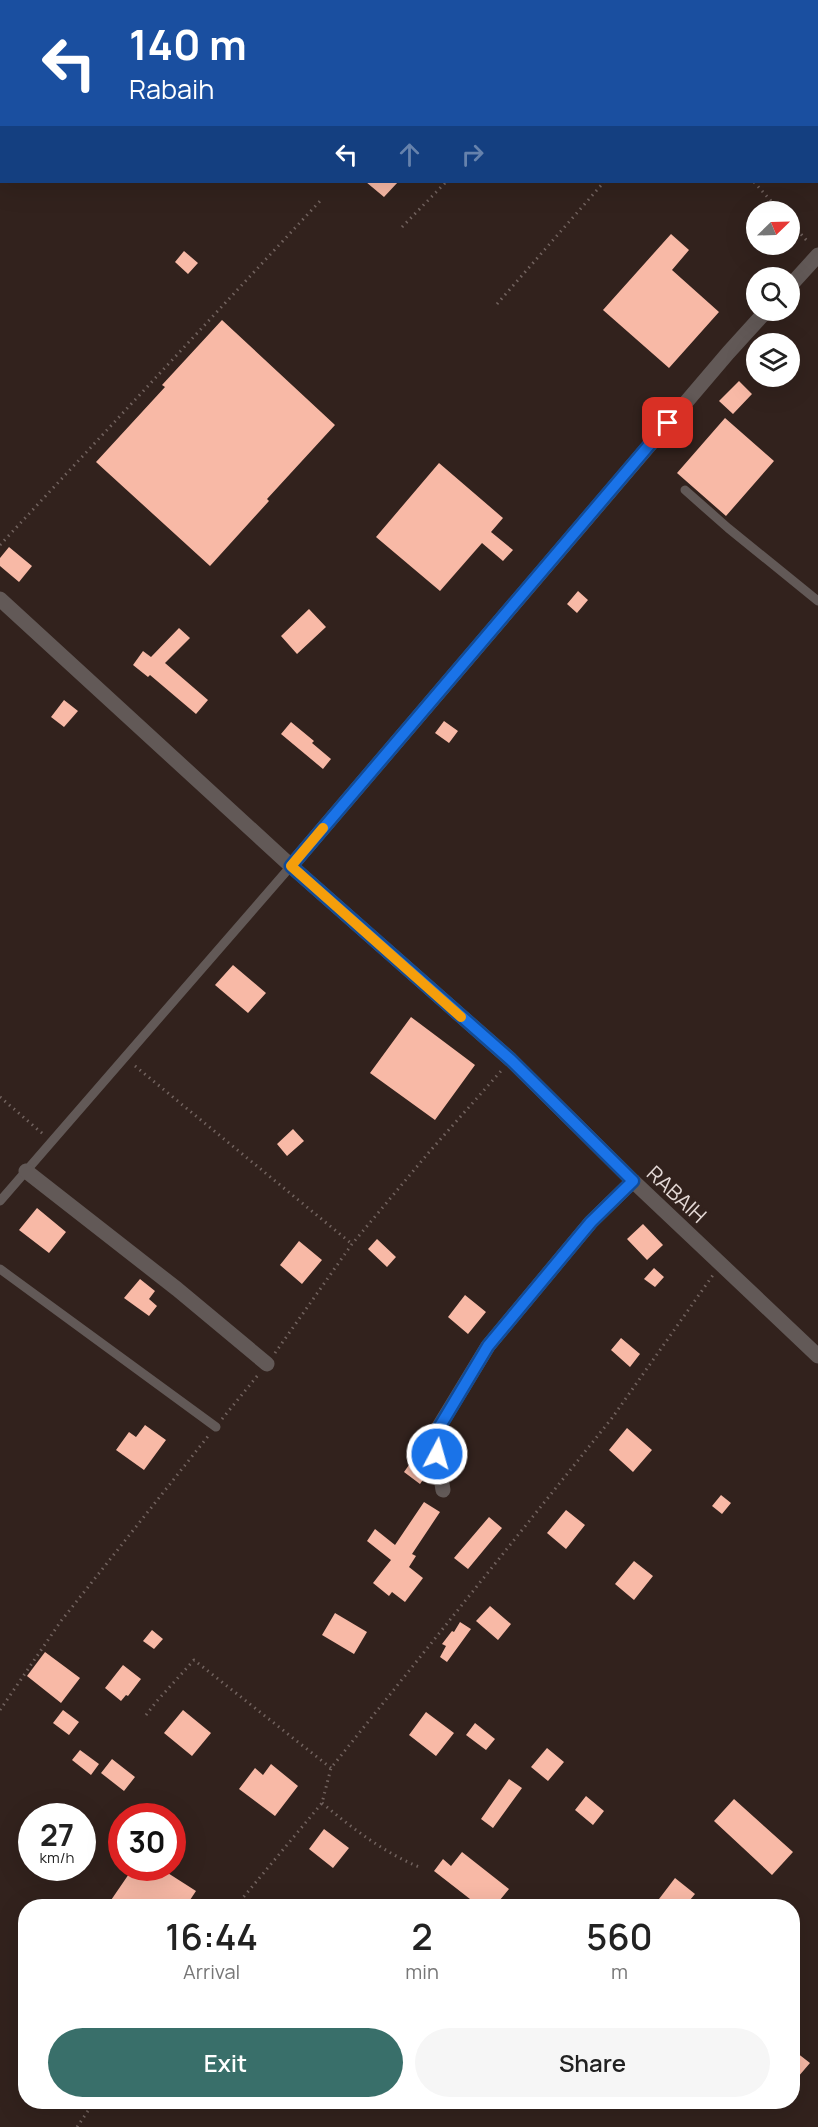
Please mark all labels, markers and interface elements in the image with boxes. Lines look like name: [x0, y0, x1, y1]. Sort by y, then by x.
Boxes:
text: 140 m: [129, 15, 247, 73]
icon: left: [30, 24, 108, 102]
text: Rabaih: [129, 70, 214, 107]
icon: left: [330, 138, 363, 171]
icon: ahead: [393, 138, 426, 171]
icon: right: [456, 138, 489, 171]
north arrow: [746, 201, 800, 255]
map controls: [746, 201, 800, 387]
button: search: [746, 267, 800, 321]
button: layers: [746, 333, 800, 387]
pin: [642, 397, 693, 448]
icon: arrive: [651, 406, 684, 439]
street label: RABAIH: [641, 1159, 713, 1229]
position arrow: [405, 1422, 469, 1486]
speed limit sign: 30: [108, 1803, 186, 1881]
text: 27: [40, 1814, 74, 1855]
text: km/h: [40, 1847, 74, 1868]
text: 16:44: [165, 1912, 258, 1961]
text: 2: [411, 1912, 433, 1961]
text: 560: [586, 1912, 653, 1961]
text: Arrival: [183, 1958, 240, 1985]
text: min: [405, 1958, 439, 1985]
text: m: [611, 1958, 628, 1985]
button: Exit: [48, 2028, 403, 2097]
button: Share: [415, 2028, 770, 2097]

